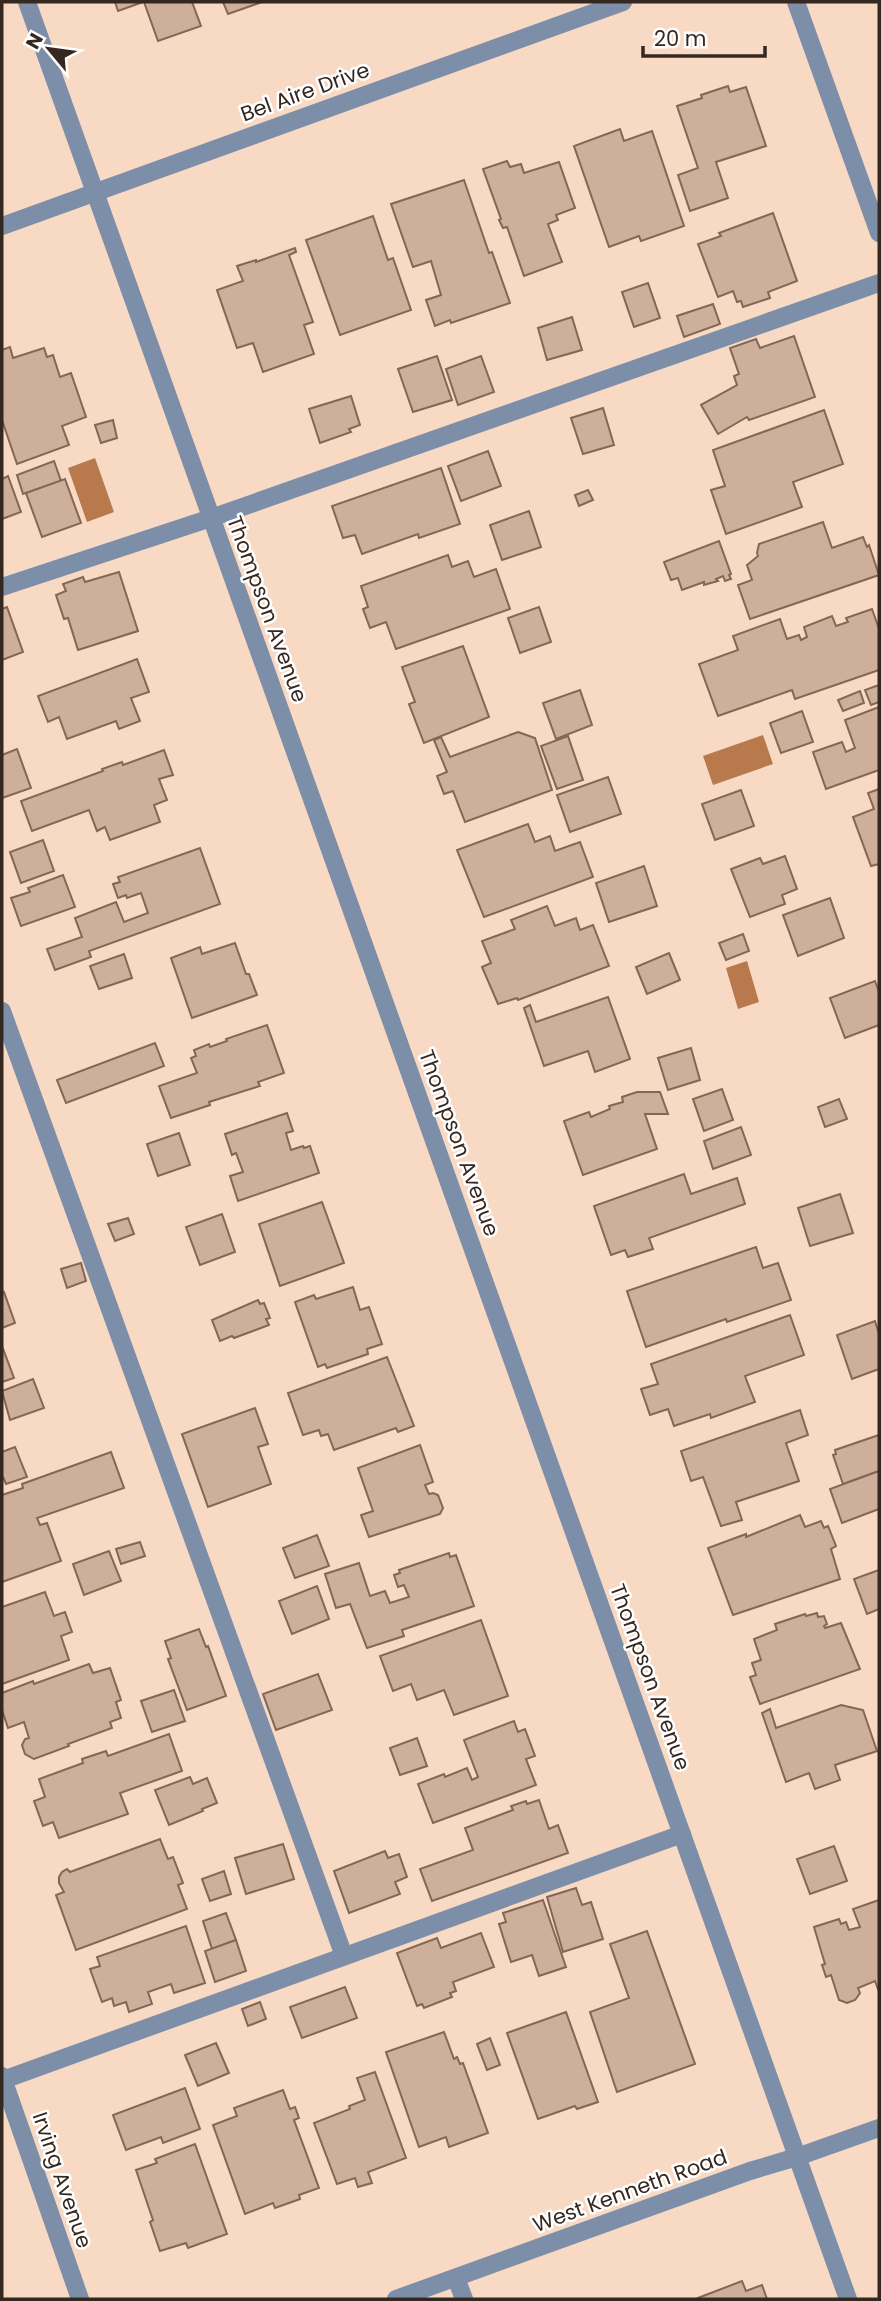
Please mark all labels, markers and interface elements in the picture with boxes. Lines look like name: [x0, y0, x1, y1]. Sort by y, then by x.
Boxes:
north arrow: [14, 14, 84, 84]
scale bar: [643, 14, 766, 58]
text: 20 m: [654, 24, 707, 53]
text: N: [19, 28, 50, 54]
street label: Bel Aire Drive: [236, 55, 373, 128]
street label: Thompson Avenue: [220, 512, 315, 706]
street label: Thompson Avenue: [412, 1046, 507, 1240]
street label: Thompson Avenue: [603, 1580, 698, 1774]
street label: Irving Avenue: [26, 2108, 99, 2252]
street label: West Kenneth Road: [529, 2142, 731, 2239]

